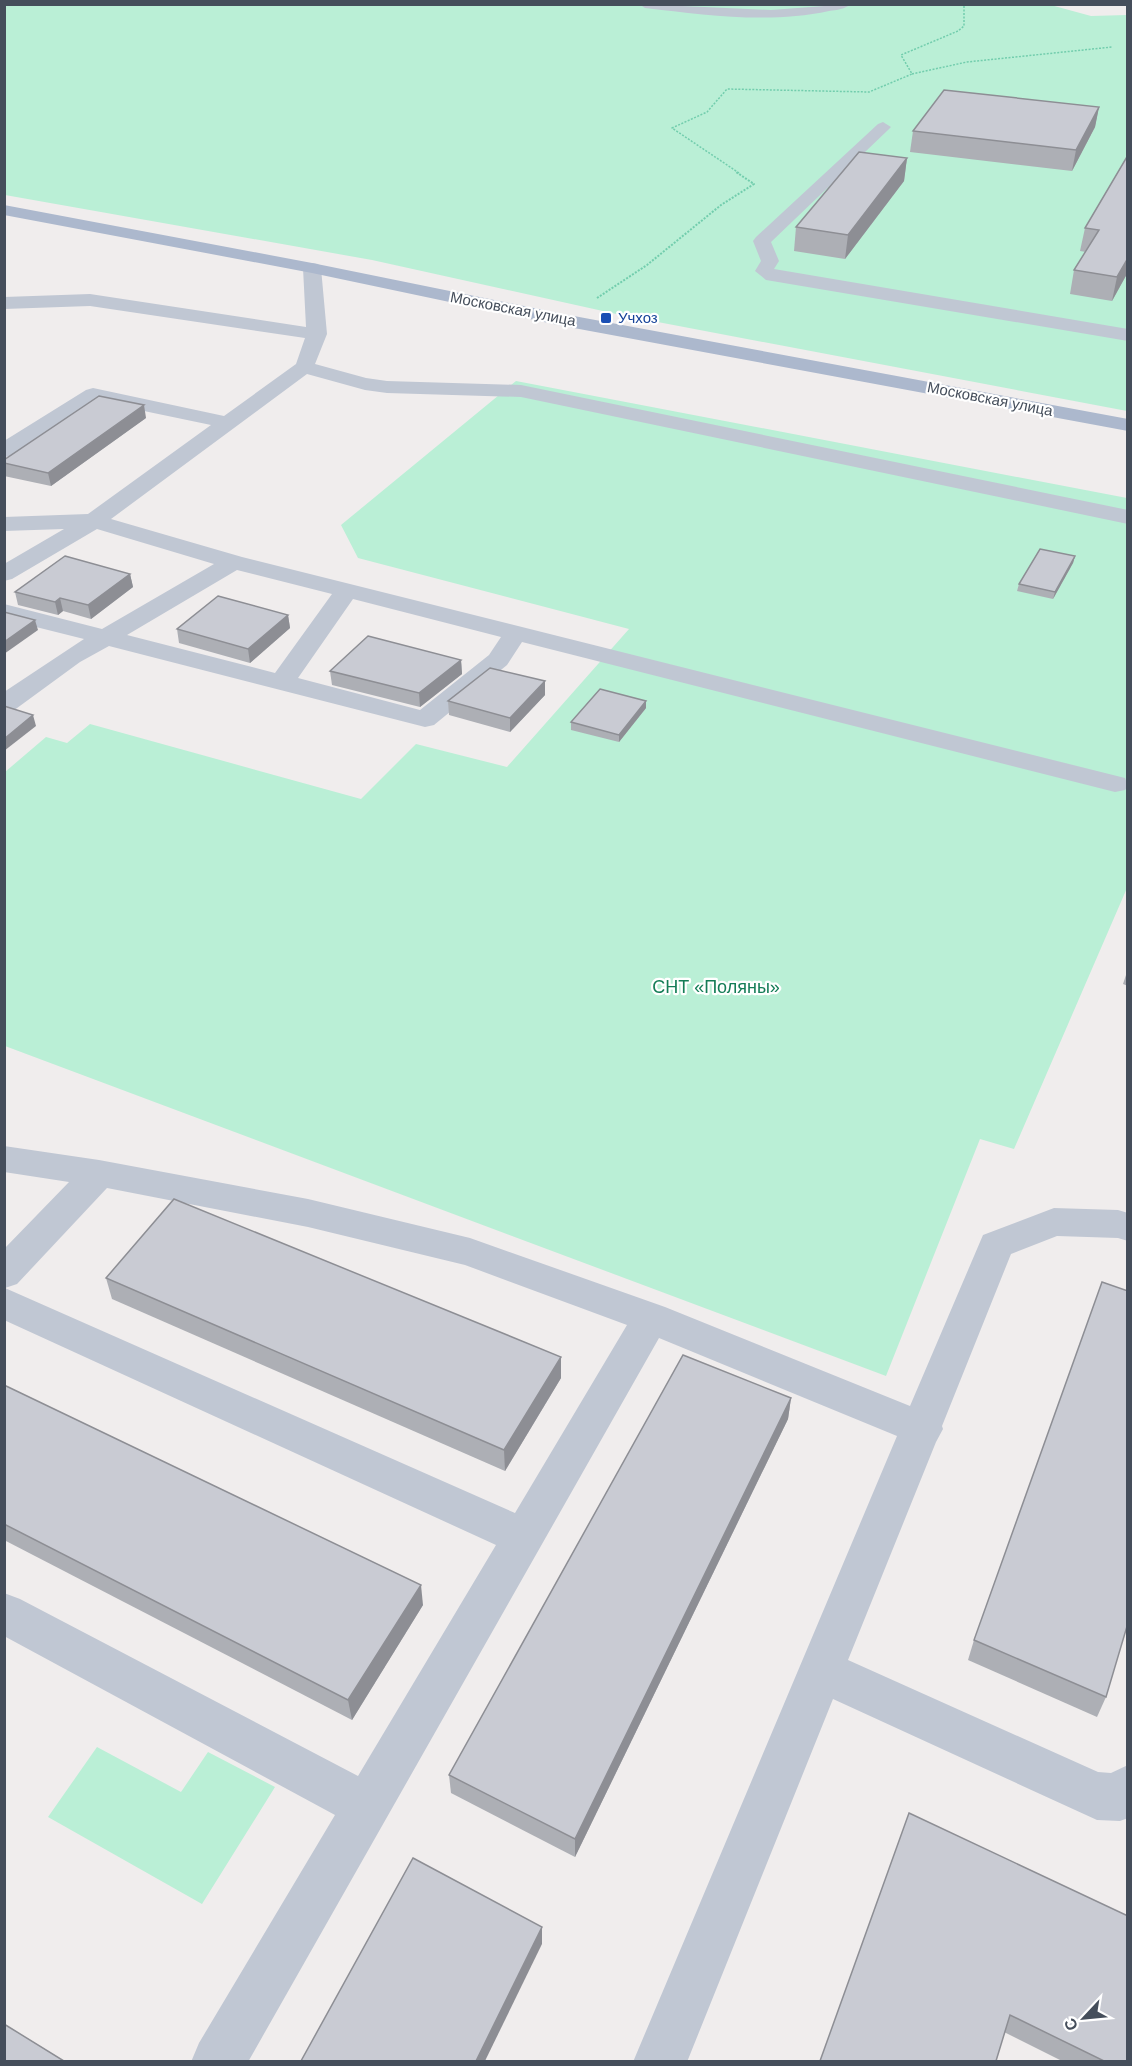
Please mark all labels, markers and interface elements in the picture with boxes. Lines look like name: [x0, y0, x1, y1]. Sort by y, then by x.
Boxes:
street label: Московская улица: [449, 288, 578, 329]
place label: Учхоз: [618, 309, 658, 326]
marker: Учхоз: [599, 311, 613, 325]
street label: Московская улица: [926, 378, 1055, 419]
park label: СНТ «Поляны»: [652, 977, 780, 997]
north arrow: [1054, 1988, 1114, 2048]
text: С: [1061, 2015, 1081, 2033]

